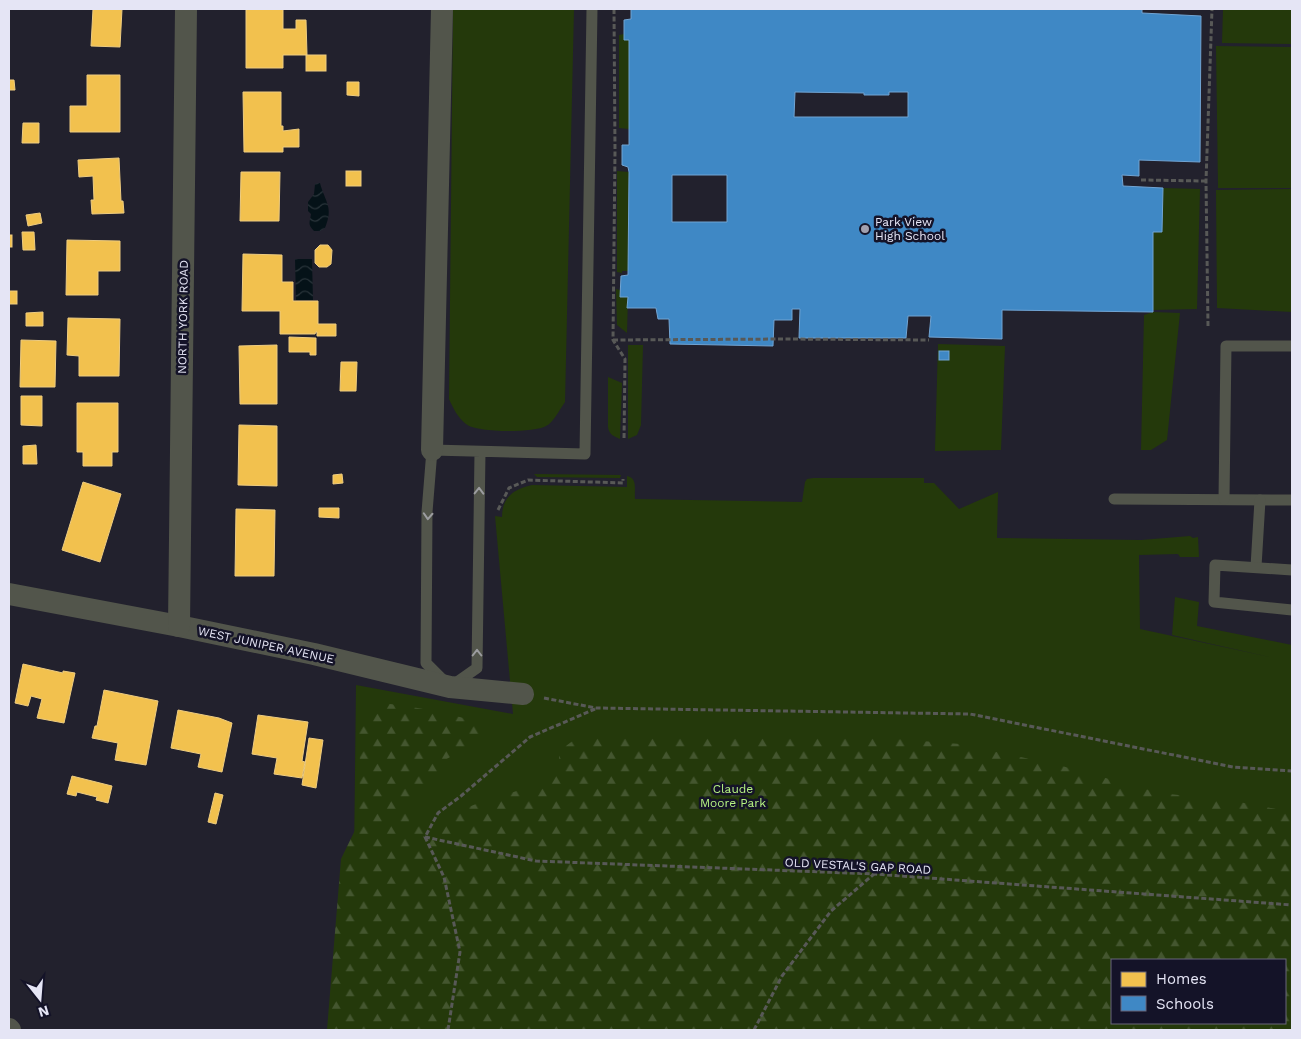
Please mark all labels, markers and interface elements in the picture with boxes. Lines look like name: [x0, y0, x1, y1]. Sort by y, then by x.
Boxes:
place label: Park View High School: [875, 215, 945, 243]
marker: Park View High School: [859, 223, 871, 235]
street label: NORTH YORK ROAD: [175, 260, 191, 374]
one-way arrow: [474, 486, 484, 494]
one-way arrow: [422, 513, 433, 521]
street label: WEST JUNIPER AVENUE: [197, 624, 336, 666]
one-way arrow: [472, 649, 483, 657]
park label: Claude Moore Park: [700, 782, 766, 810]
street label: OLD VESTAL'S GAP ROAD: [784, 855, 932, 877]
legend: [1111, 959, 1286, 1024]
text: Homes: [1156, 970, 1207, 988]
north arrow: [15, 974, 65, 1024]
text: Schools: [1156, 995, 1214, 1013]
text: N: [37, 1002, 51, 1021]

